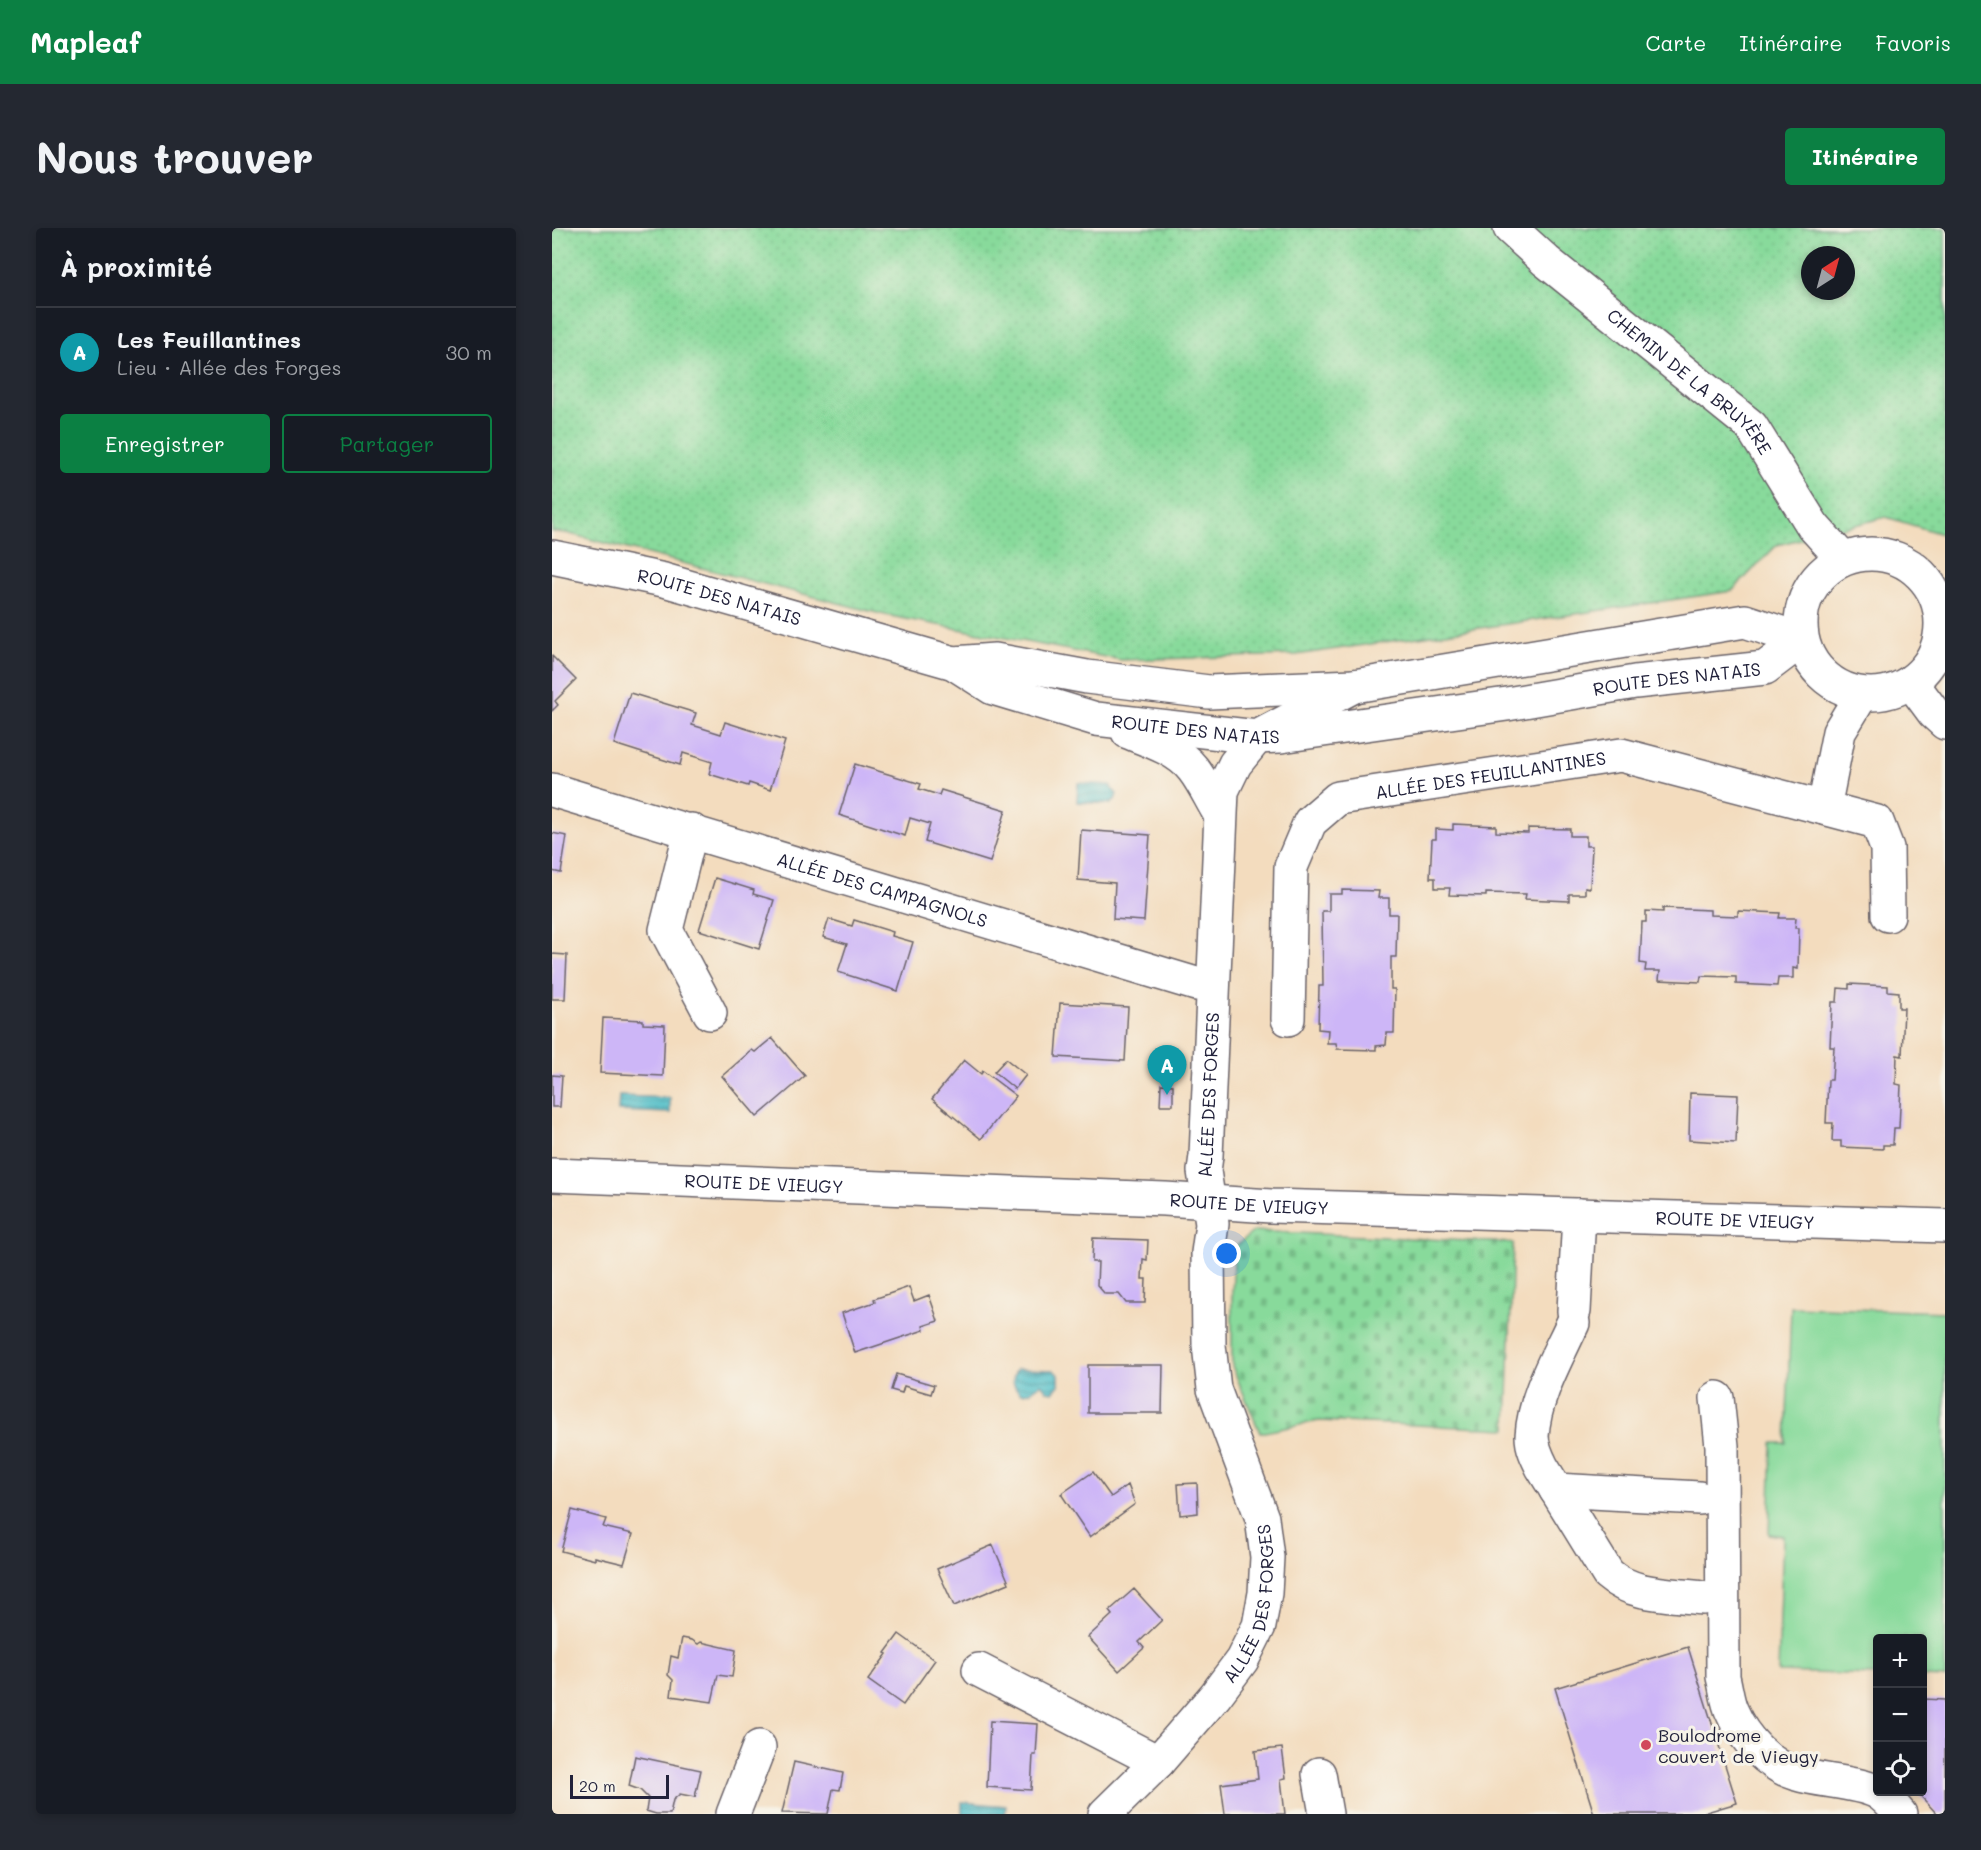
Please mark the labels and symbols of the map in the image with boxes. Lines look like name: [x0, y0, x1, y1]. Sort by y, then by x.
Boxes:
north arrow: [1801, 246, 1855, 300]
street label: CHEMIN DE LA BRUYÈRE: [1602, 303, 1778, 459]
street label: ROUTE DES NATAIS: [635, 563, 804, 631]
street label: ROUTE DES NATAIS: [1591, 657, 1762, 701]
street label: ROUTE DES NATAIS: [1110, 709, 1280, 749]
street label: ALLÉE DES FEUILLANTINES: [1373, 745, 1608, 804]
street label: ALLÉE DES CAMPAGNOLS: [774, 846, 990, 933]
street label: ALLÉE DES FORGES: [1191, 1012, 1224, 1180]
pin: A: [1148, 1046, 1186, 1095]
street label: ROUTE DE VIEUGY: [684, 1168, 844, 1198]
street label: ROUTE DE VIEUGY: [1169, 1187, 1329, 1220]
street label: ROUTE DE VIEUGY: [1655, 1205, 1815, 1234]
your location: [1212, 1239, 1241, 1268]
street label: ALLÉE DES FORGES: [1217, 1523, 1279, 1688]
place label: Boulodrome couvert de Vieugy: [1658, 1723, 1819, 1768]
marker: Boulodrome couvert de Vieugy: [1639, 1738, 1653, 1752]
scale bar: [570, 1772, 669, 1800]

